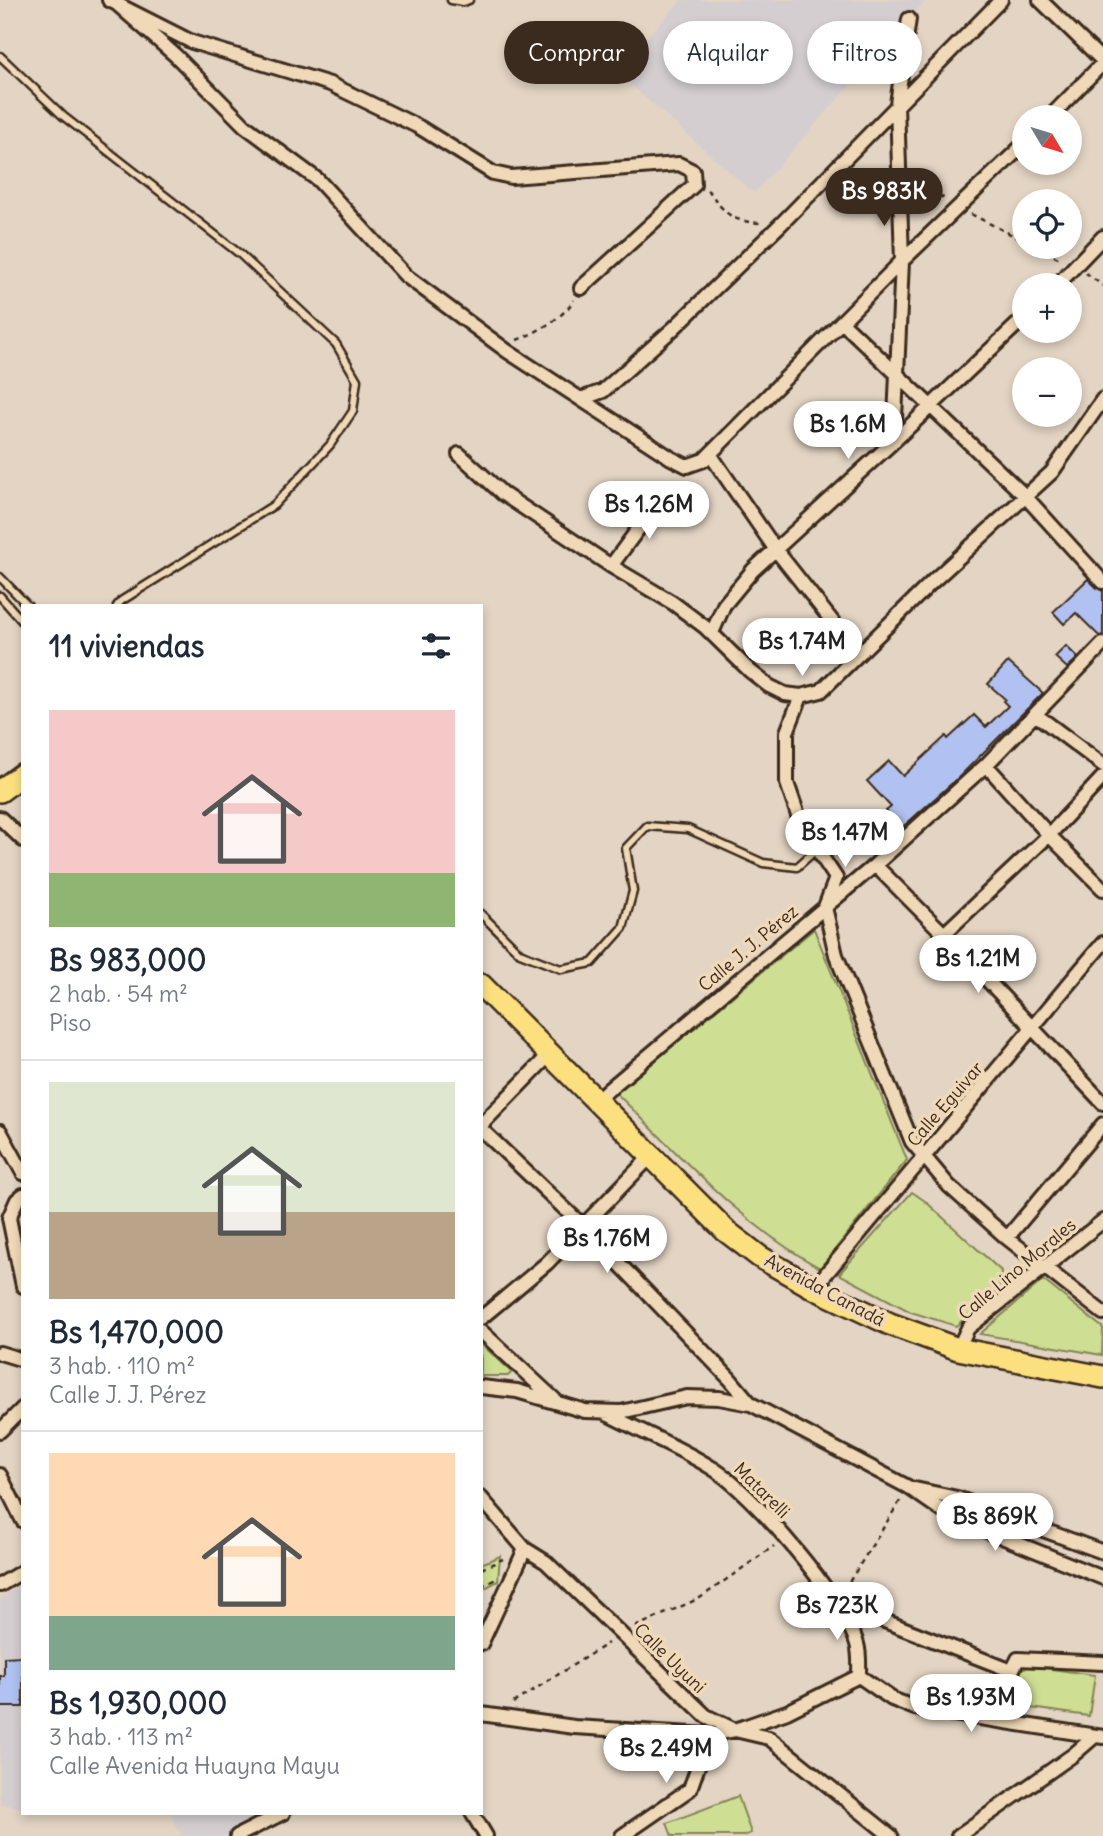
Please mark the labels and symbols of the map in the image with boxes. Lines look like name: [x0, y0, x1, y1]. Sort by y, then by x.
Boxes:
north arrow: [1012, 105, 1082, 175]
pin: Bs 983K: [819, 168, 949, 228]
pin: Bs 1.6M: [783, 402, 913, 461]
pin: Bs 1.26M: [577, 482, 721, 541]
pin: Bs 1.74M: [730, 618, 874, 678]
pin: Bs 1.47M: [773, 810, 917, 869]
street label: Calle J. J. Pérez: [693, 899, 803, 996]
pin: Bs 1.21M: [906, 936, 1050, 995]
street label: Calle Eguivar: [902, 1056, 989, 1151]
street label: Calle Lino Morales: [953, 1213, 1081, 1325]
pin: Bs 1.76M: [535, 1216, 679, 1275]
street label: Avenida Canadá: [761, 1249, 889, 1331]
street label: Matarelli: [729, 1457, 795, 1523]
pin: Bs 869K: [930, 1494, 1060, 1553]
pin: Bs 723K: [772, 1582, 902, 1642]
street label: Calle Uyuni: [629, 1618, 711, 1698]
pin: Bs 1.93M: [899, 1674, 1043, 1734]
pin: Bs 2.49M: [594, 1726, 738, 1785]

